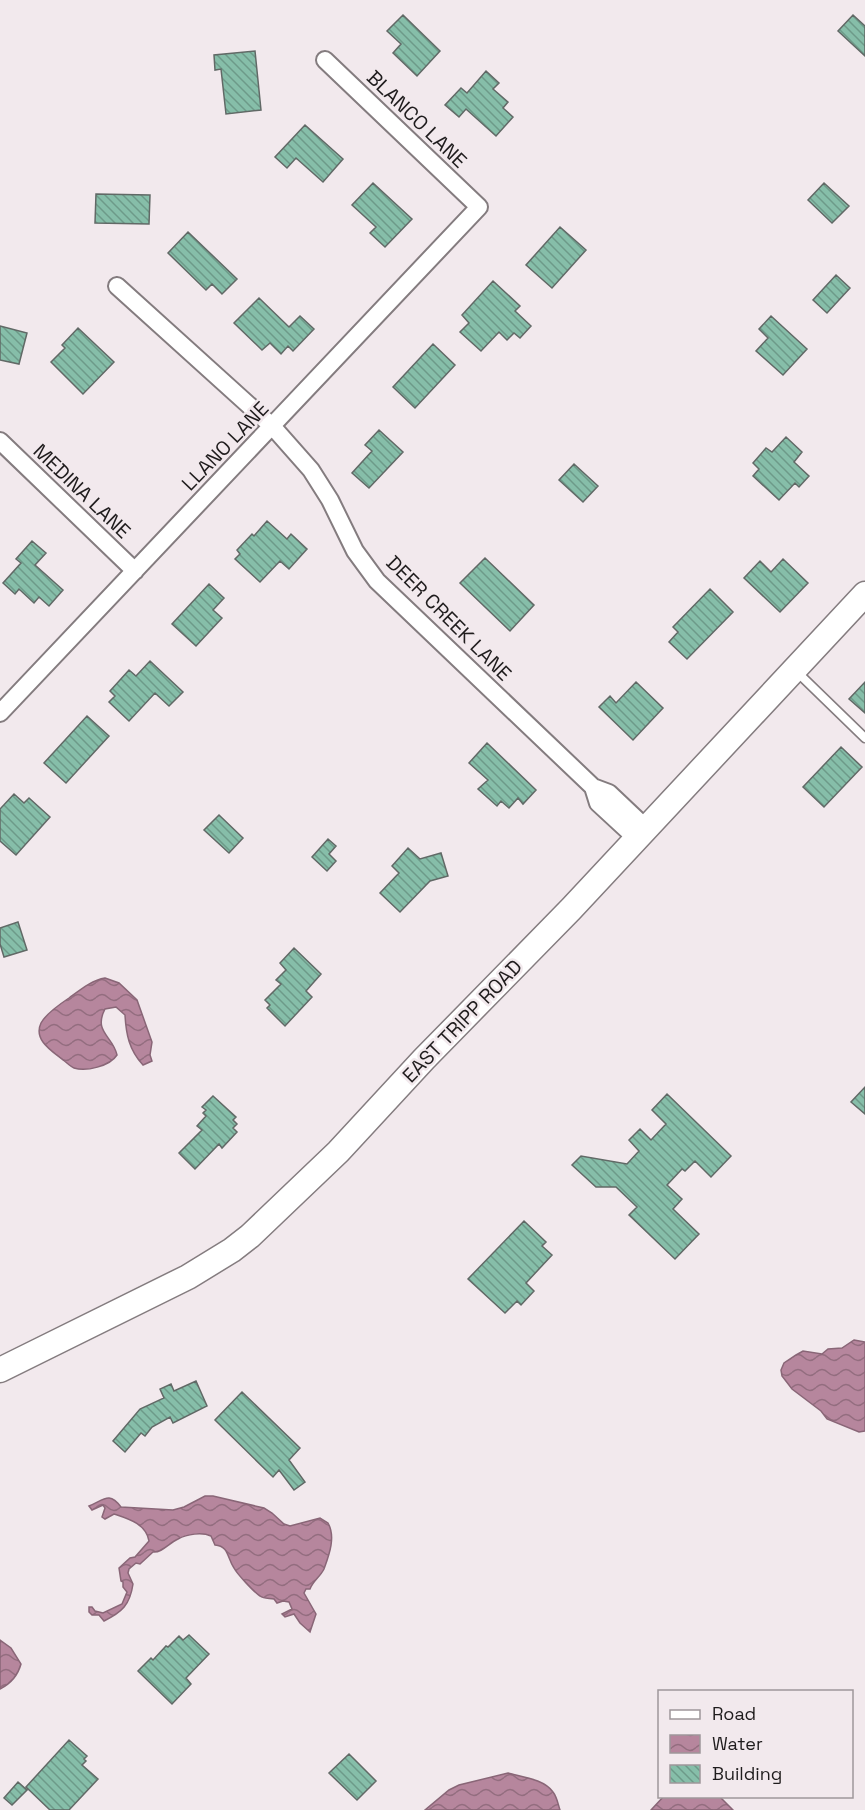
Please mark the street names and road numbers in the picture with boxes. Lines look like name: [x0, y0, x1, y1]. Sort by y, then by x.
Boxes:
street label: BLANCO LANE: [361, 65, 473, 173]
street label: LLANO LANE: [176, 396, 274, 496]
street label: MEDINA LANE: [28, 438, 136, 544]
street label: DEER CREEK LANE: [381, 550, 517, 686]
street label: EAST TRIPP ROAD: [397, 954, 527, 1088]

